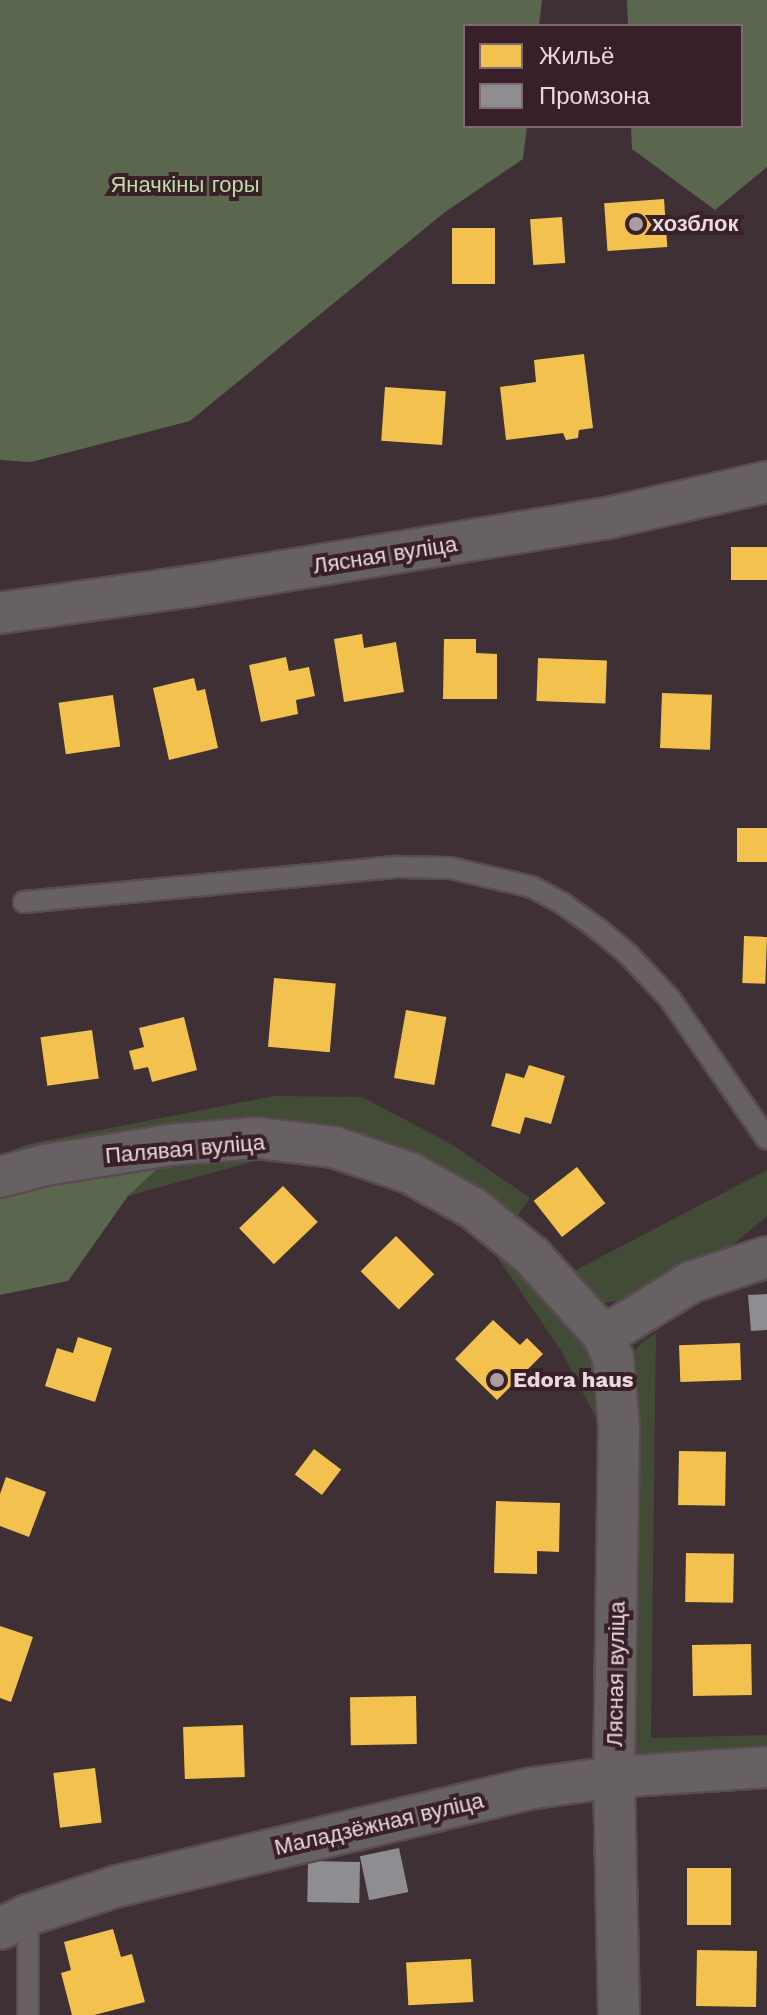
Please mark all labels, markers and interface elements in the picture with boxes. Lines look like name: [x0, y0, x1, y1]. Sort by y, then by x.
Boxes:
legend: [463, 24, 743, 128]
text: Жильё: [539, 42, 614, 70]
text: Промзона: [539, 82, 650, 110]
park label: Яначкіны горы: [110, 172, 260, 198]
place label: хозблок: [652, 211, 738, 237]
marker: хозблок: [627, 215, 645, 233]
street label: Лясная вуліца: [311, 531, 459, 579]
street label: Палявая вуліца: [104, 1129, 266, 1169]
place label: Edora haus: [513, 1367, 634, 1393]
marker: Edora haus: [488, 1371, 506, 1389]
street label: Лясная вуліца: [602, 1601, 630, 1747]
street label: Маладзёжная вуліца: [272, 1787, 486, 1861]

